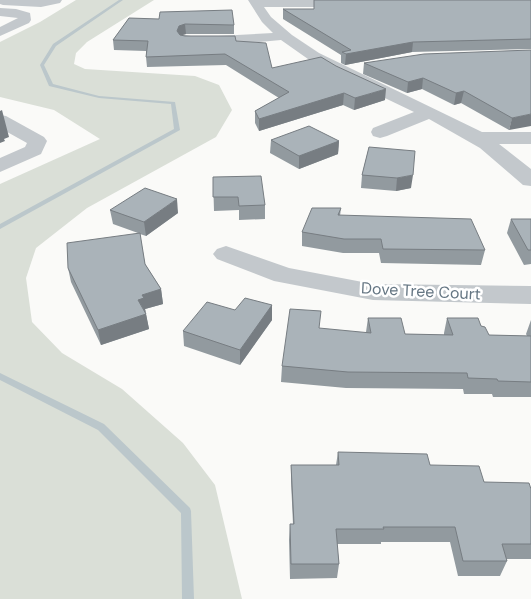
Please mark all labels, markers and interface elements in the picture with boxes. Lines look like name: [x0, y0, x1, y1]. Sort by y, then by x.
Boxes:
street label: Dove Tree Court: [361, 277, 481, 305]

